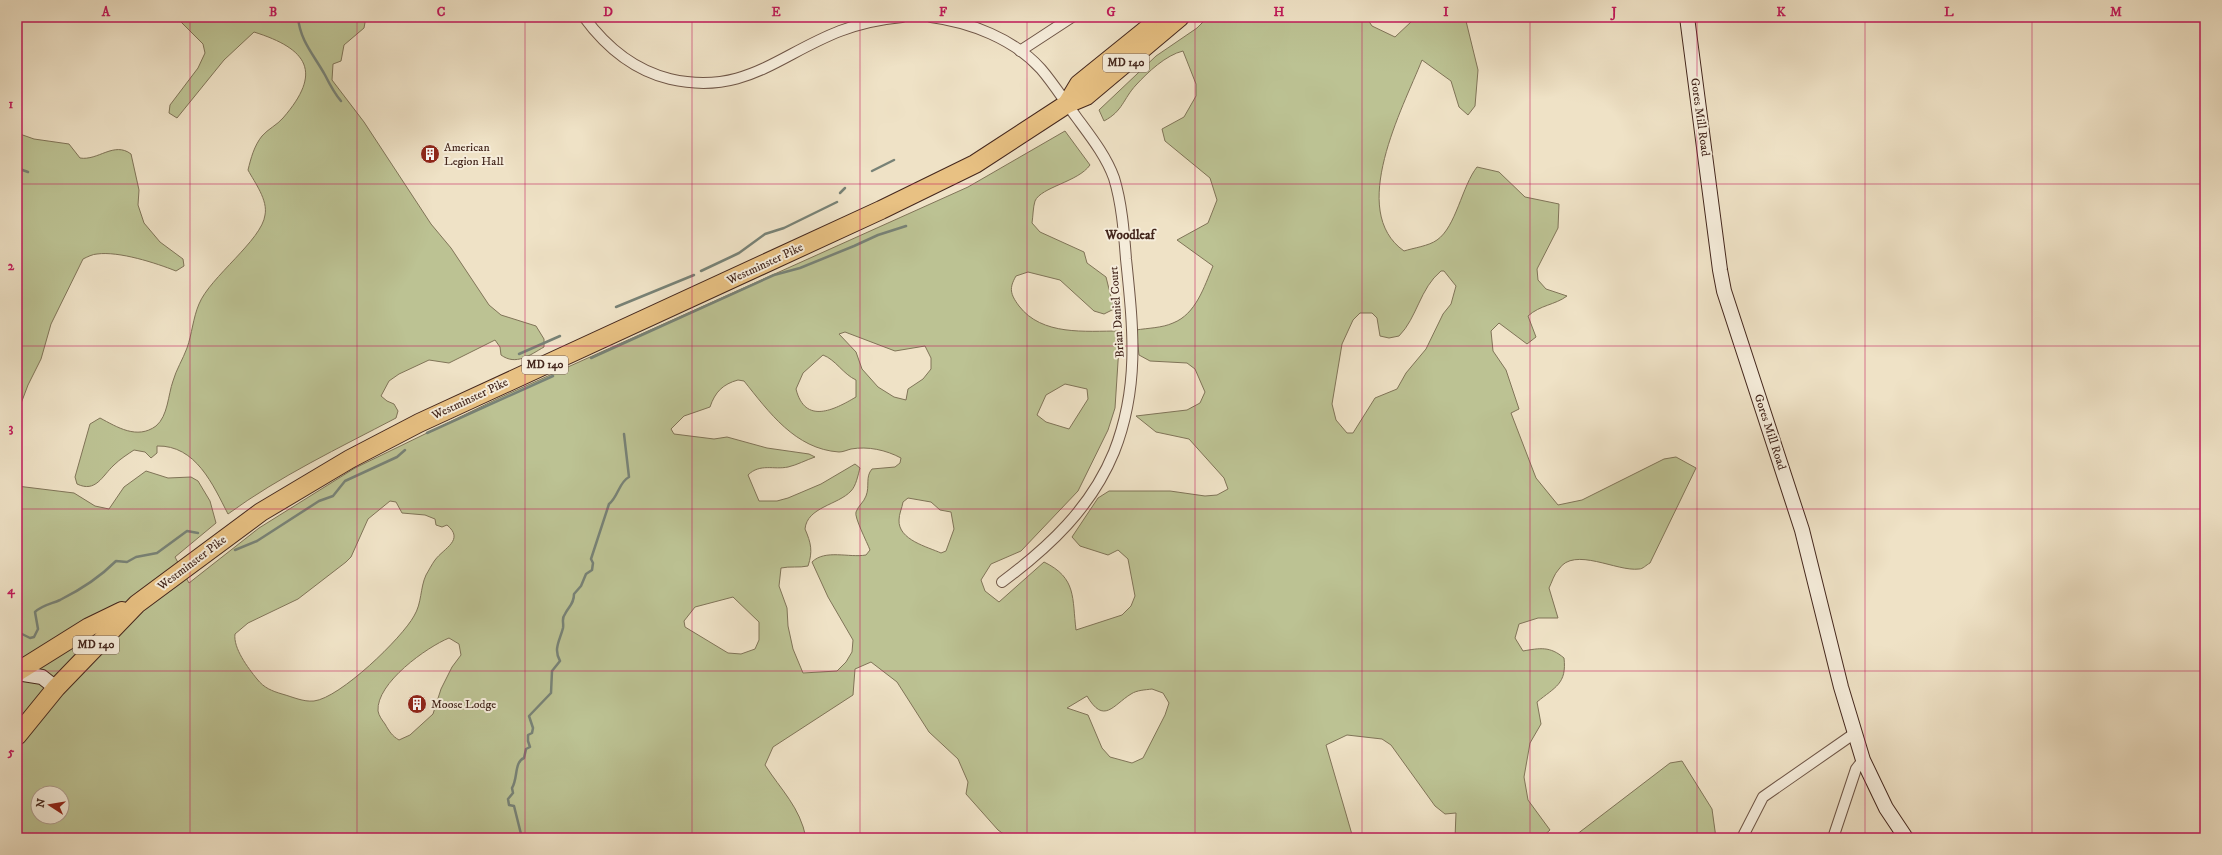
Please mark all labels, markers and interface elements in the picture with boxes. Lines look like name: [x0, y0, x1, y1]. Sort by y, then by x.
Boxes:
text: A: [101, 4, 111, 20]
text: B: [269, 4, 277, 20]
text: C: [437, 4, 446, 20]
text: D: [603, 4, 613, 20]
text: E: [771, 4, 781, 20]
text: F: [939, 4, 948, 20]
text: G: [1106, 4, 1116, 20]
text: H: [1274, 4, 1285, 20]
text: I: [1443, 4, 1449, 20]
text: J: [1609, 4, 1617, 21]
text: K: [1776, 4, 1786, 20]
text: L: [1944, 4, 1954, 20]
text: M: [2110, 4, 2122, 20]
road number: MD 140: [1103, 54, 1149, 72]
street label: Gores Mill Road: [1687, 77, 1713, 157]
text: 1: [9, 96, 14, 112]
place label: American Legion Hall: [444, 140, 504, 169]
building icon: American Legion Hall: [419, 143, 441, 165]
district label: Woodleaf: [1104, 227, 1158, 243]
street label: Westminster Pike: [724, 240, 806, 289]
text: 2: [8, 258, 15, 274]
street label: Brian Daniel Court: [1106, 266, 1128, 358]
road number: MD 140: [522, 356, 568, 374]
street label: Westminster Pike: [429, 375, 511, 424]
street label: Gores Mill Road: [1751, 392, 1789, 472]
text: 3: [9, 420, 14, 436]
street label: Westminster Pike: [154, 532, 229, 594]
text: 4: [6, 582, 15, 599]
road number: MD 140: [73, 636, 119, 654]
building icon: Moose Lodge: [406, 693, 428, 715]
place label: Moose Lodge: [431, 697, 496, 712]
text: 5: [7, 744, 15, 760]
north arrow: [30, 785, 70, 825]
text: N: [33, 797, 49, 809]

